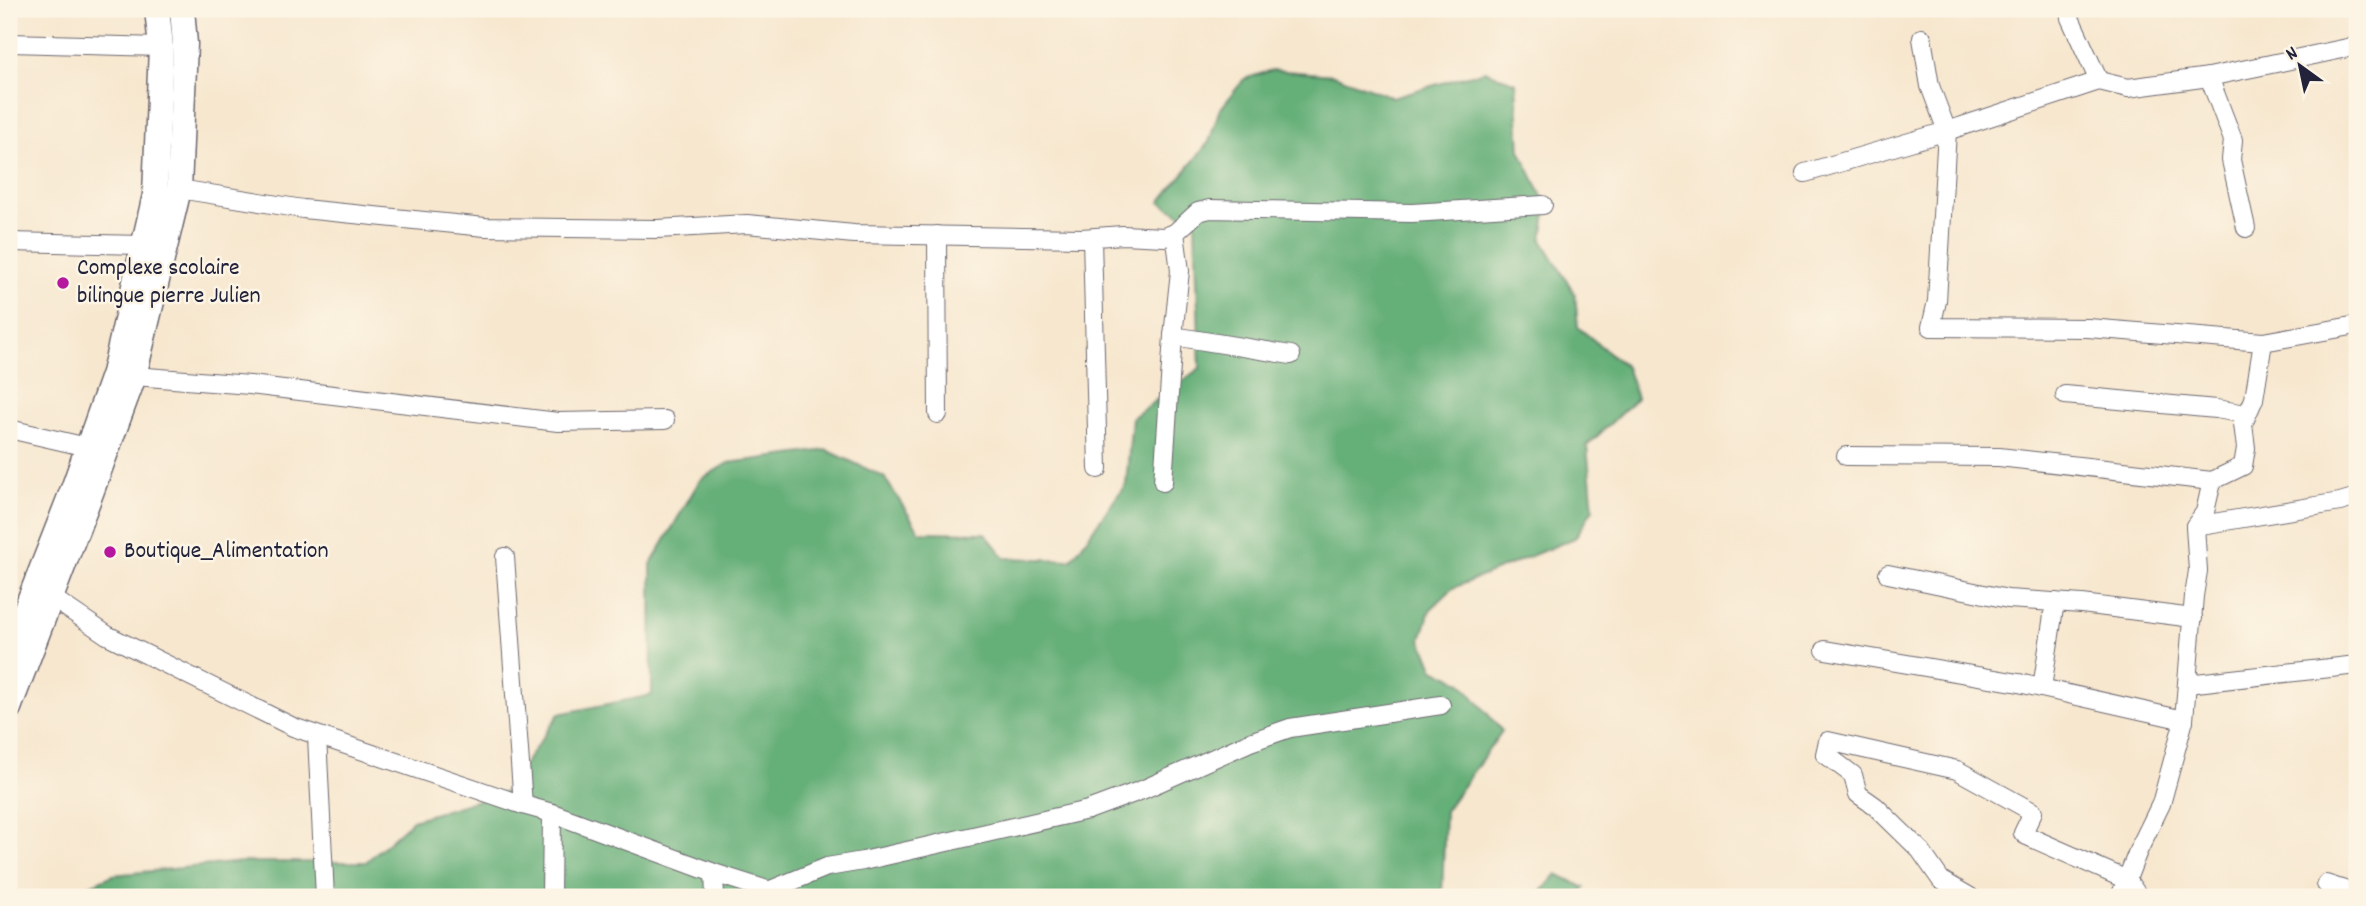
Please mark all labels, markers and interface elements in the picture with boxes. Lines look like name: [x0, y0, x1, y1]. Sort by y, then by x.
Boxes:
north arrow: [2264, 32, 2334, 102]
text: N: [2281, 41, 2304, 69]
place label: Complexe scolaire bilingue pierre Julien: [77, 252, 261, 314]
marker: Complexe scolaire bilingue pierre Julien: [55, 275, 71, 291]
place label: Boutique_Alimentation: [124, 535, 329, 569]
marker: Boutique_Alimentation: [102, 544, 118, 560]

